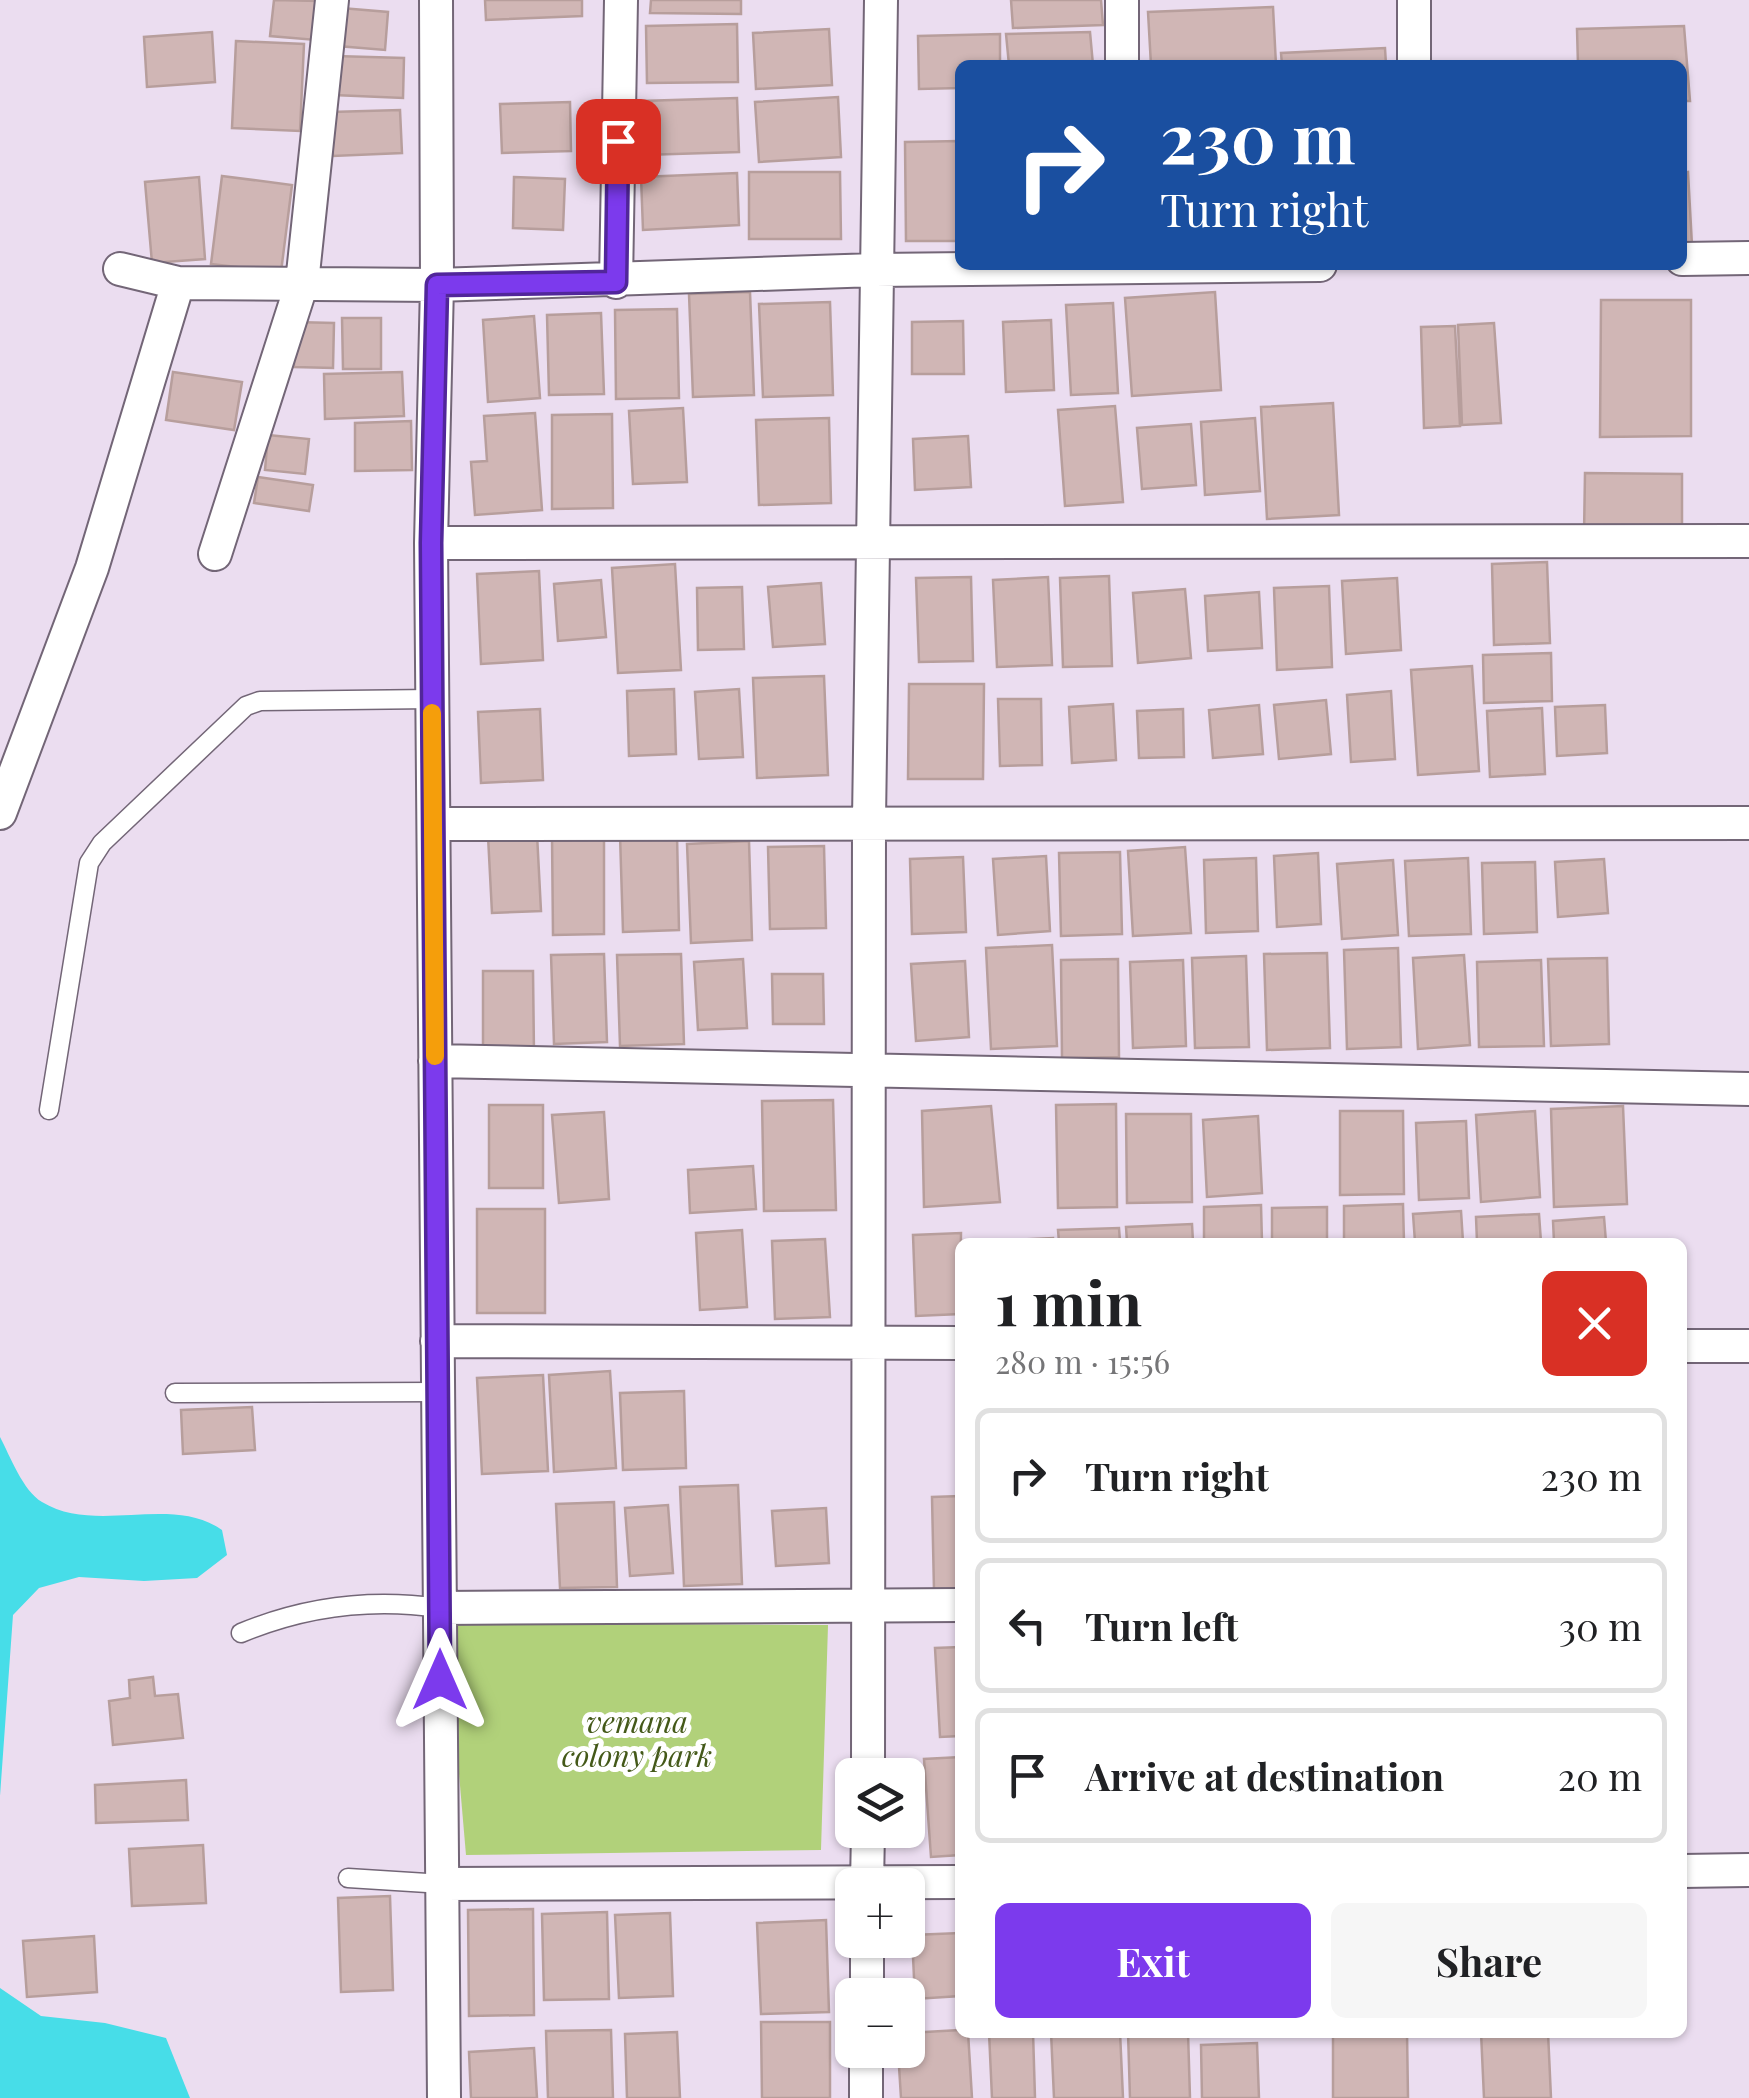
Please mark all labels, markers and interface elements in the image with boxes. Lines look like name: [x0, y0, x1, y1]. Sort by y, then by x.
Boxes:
text: 230 m: [1160, 88, 1356, 182]
pin: [576, 99, 661, 184]
icon: right: [995, 100, 1125, 230]
icon: arrive: [591, 114, 646, 169]
text: Turn right: [1160, 178, 1368, 238]
text: 1 min: [995, 1261, 1142, 1341]
button: close: [1542, 1271, 1647, 1376]
text: 280 m · 15:56: [995, 1339, 1170, 1382]
icon: right: [1000, 1448, 1055, 1503]
text: Turn right: [1085, 1450, 1269, 1501]
text: 230 m: [1541, 1450, 1642, 1501]
icon: left: [1000, 1598, 1055, 1653]
text: Turn left: [1085, 1600, 1238, 1651]
text: 30 m: [1559, 1600, 1642, 1651]
position arrow: [388, 1628, 492, 1732]
park label: vemana colony park: [562, 1701, 712, 1775]
icon: arrive: [1000, 1748, 1055, 1803]
text: Arrive at destination: [1085, 1750, 1444, 1801]
text: 20 m: [1558, 1750, 1642, 1801]
map controls: [835, 1758, 925, 2068]
button: layers: [835, 1758, 925, 1848]
button: +: [835, 1868, 925, 1958]
button: Exit: [995, 1903, 1311, 2018]
button: Share: [1331, 1903, 1647, 2018]
button: −: [835, 1978, 925, 2068]

